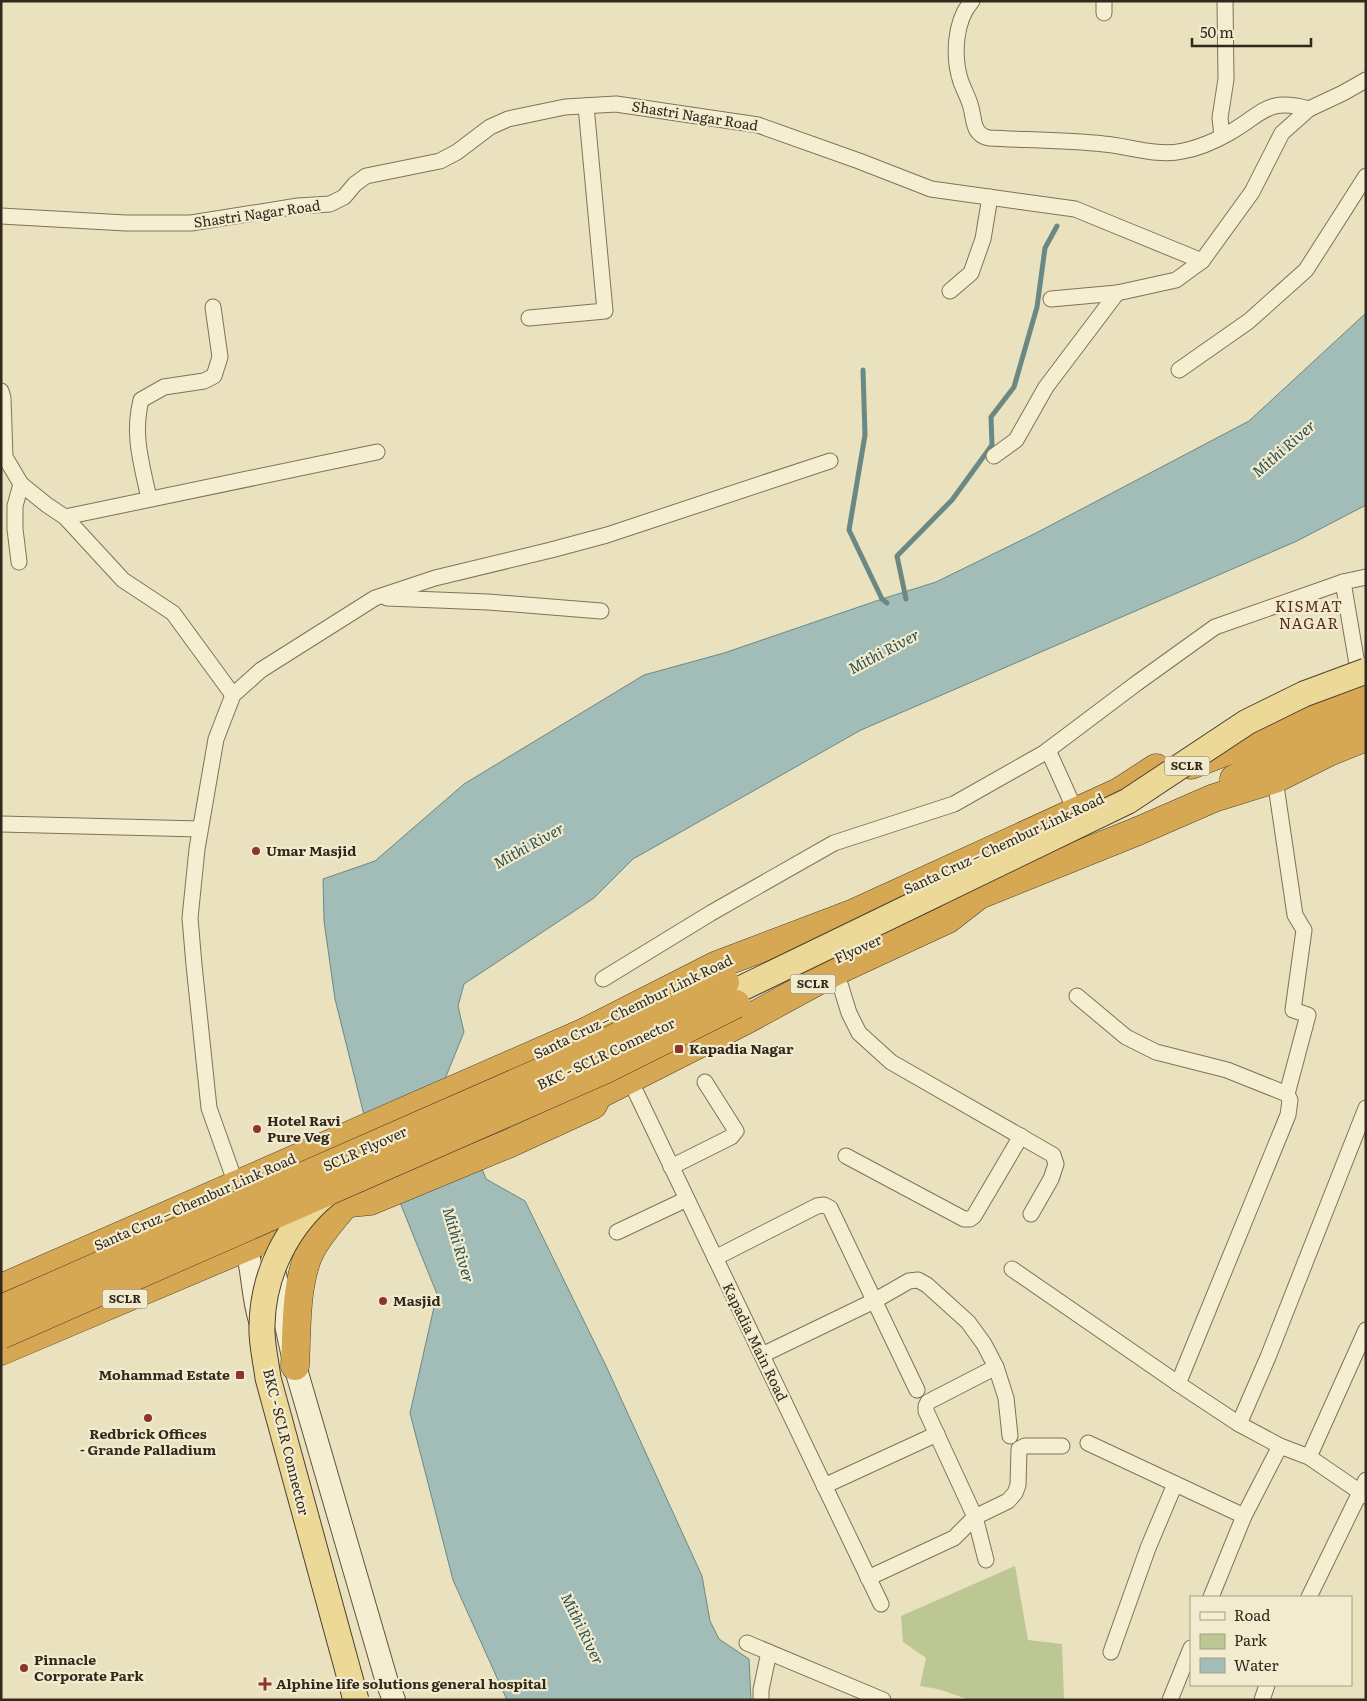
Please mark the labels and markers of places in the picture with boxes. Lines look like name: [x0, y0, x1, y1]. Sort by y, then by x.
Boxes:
place label: Umar Masjid: [266, 840, 357, 860]
marker: Umar Masjid: [250, 845, 262, 857]
place label: Kapadia Nagar: [689, 1038, 794, 1058]
marker: Kapadia Nagar: [673, 1043, 685, 1055]
place label: Hotel Ravi Pure Veg: [267, 1110, 341, 1146]
marker: Hotel Ravi Pure Veg: [251, 1123, 263, 1135]
place label: Masjid: [393, 1290, 441, 1310]
marker: Masjid: [377, 1295, 389, 1307]
place label: Mohammad Estate: [98, 1364, 230, 1384]
marker: Mohammad Estate: [234, 1369, 246, 1381]
marker: Redbrick Offices - Grande Palladium: [142, 1412, 154, 1424]
place label: Redbrick Offices - Grande Palladium: [80, 1423, 216, 1459]
place label: Pinnacle Corporate Park: [34, 1649, 144, 1685]
marker: Pinnacle Corporate Park: [18, 1662, 30, 1674]
place label: Alphine life solutions general hospital: [276, 1673, 547, 1693]
marker: Alphine life solutions general hospital: [258, 1677, 272, 1691]

